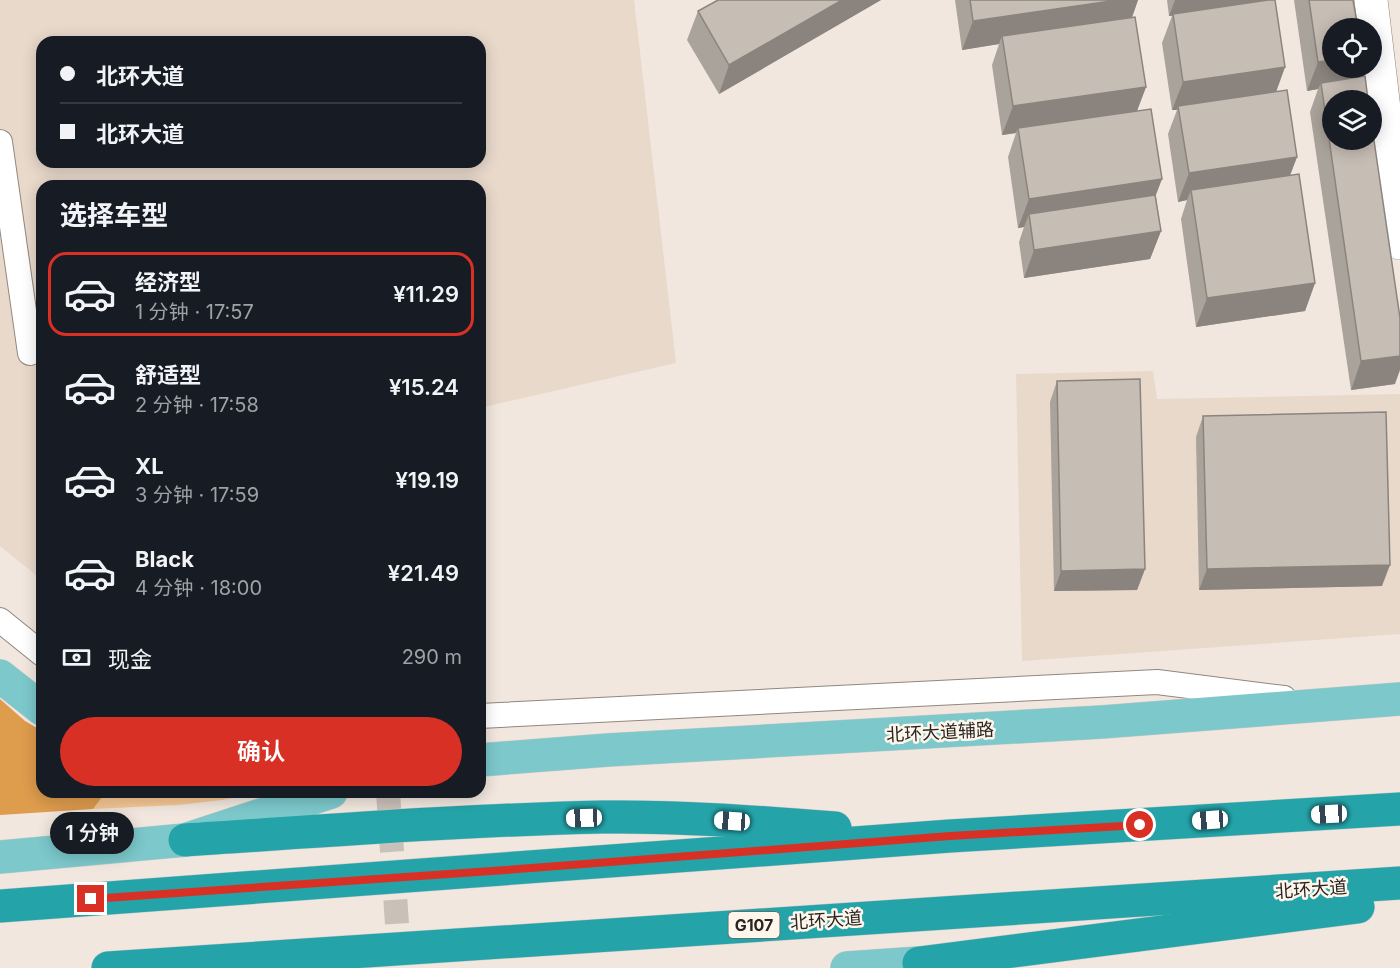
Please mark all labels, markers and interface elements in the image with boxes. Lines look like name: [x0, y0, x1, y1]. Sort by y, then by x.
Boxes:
map controls: [1322, 18, 1382, 150]
button: locate: [1322, 18, 1382, 78]
text: 北环大道: [96, 63, 184, 89]
button: layers: [1322, 90, 1382, 150]
text: 北环大道: [96, 121, 184, 147]
text: 选择车型: [60, 199, 168, 232]
icon: car: [63, 267, 117, 321]
text: 经济型: [135, 269, 201, 295]
text: ¥11.29: [393, 281, 459, 307]
text: 1 分钟 · 17:57: [135, 300, 254, 324]
icon: car: [63, 360, 117, 414]
text: 舒适型: [135, 362, 201, 388]
text: ¥15.24: [389, 374, 459, 400]
text: 2 分钟 · 17:58: [135, 393, 259, 417]
icon: car: [63, 453, 117, 507]
text: XL: [135, 453, 164, 479]
text: ¥19.19: [395, 467, 459, 493]
text: 3 分钟 · 17:59: [135, 483, 259, 507]
icon: car: [63, 546, 117, 600]
text: Black: [135, 546, 194, 572]
text: ¥21.49: [388, 560, 459, 586]
text: 4 分钟 · 18:00: [135, 576, 262, 600]
icon: cash: [60, 641, 93, 674]
text: 290 m: [402, 645, 462, 669]
text: 现金: [108, 646, 152, 672]
button: 确认: [60, 717, 462, 786]
street label: 北环大道辅路: [886, 719, 994, 745]
car: [1311, 804, 1347, 824]
car: [566, 808, 602, 828]
car: [1191, 810, 1229, 830]
car: [713, 811, 751, 831]
route start: [1126, 811, 1153, 838]
callout: 1 分钟: [49, 812, 133, 854]
text: 1 分钟: [65, 821, 119, 845]
street label: 北环大道: [1274, 876, 1348, 902]
route end: [77, 885, 104, 912]
street label: 北环大道: [789, 907, 863, 933]
road number: G107: [728, 912, 780, 938]

